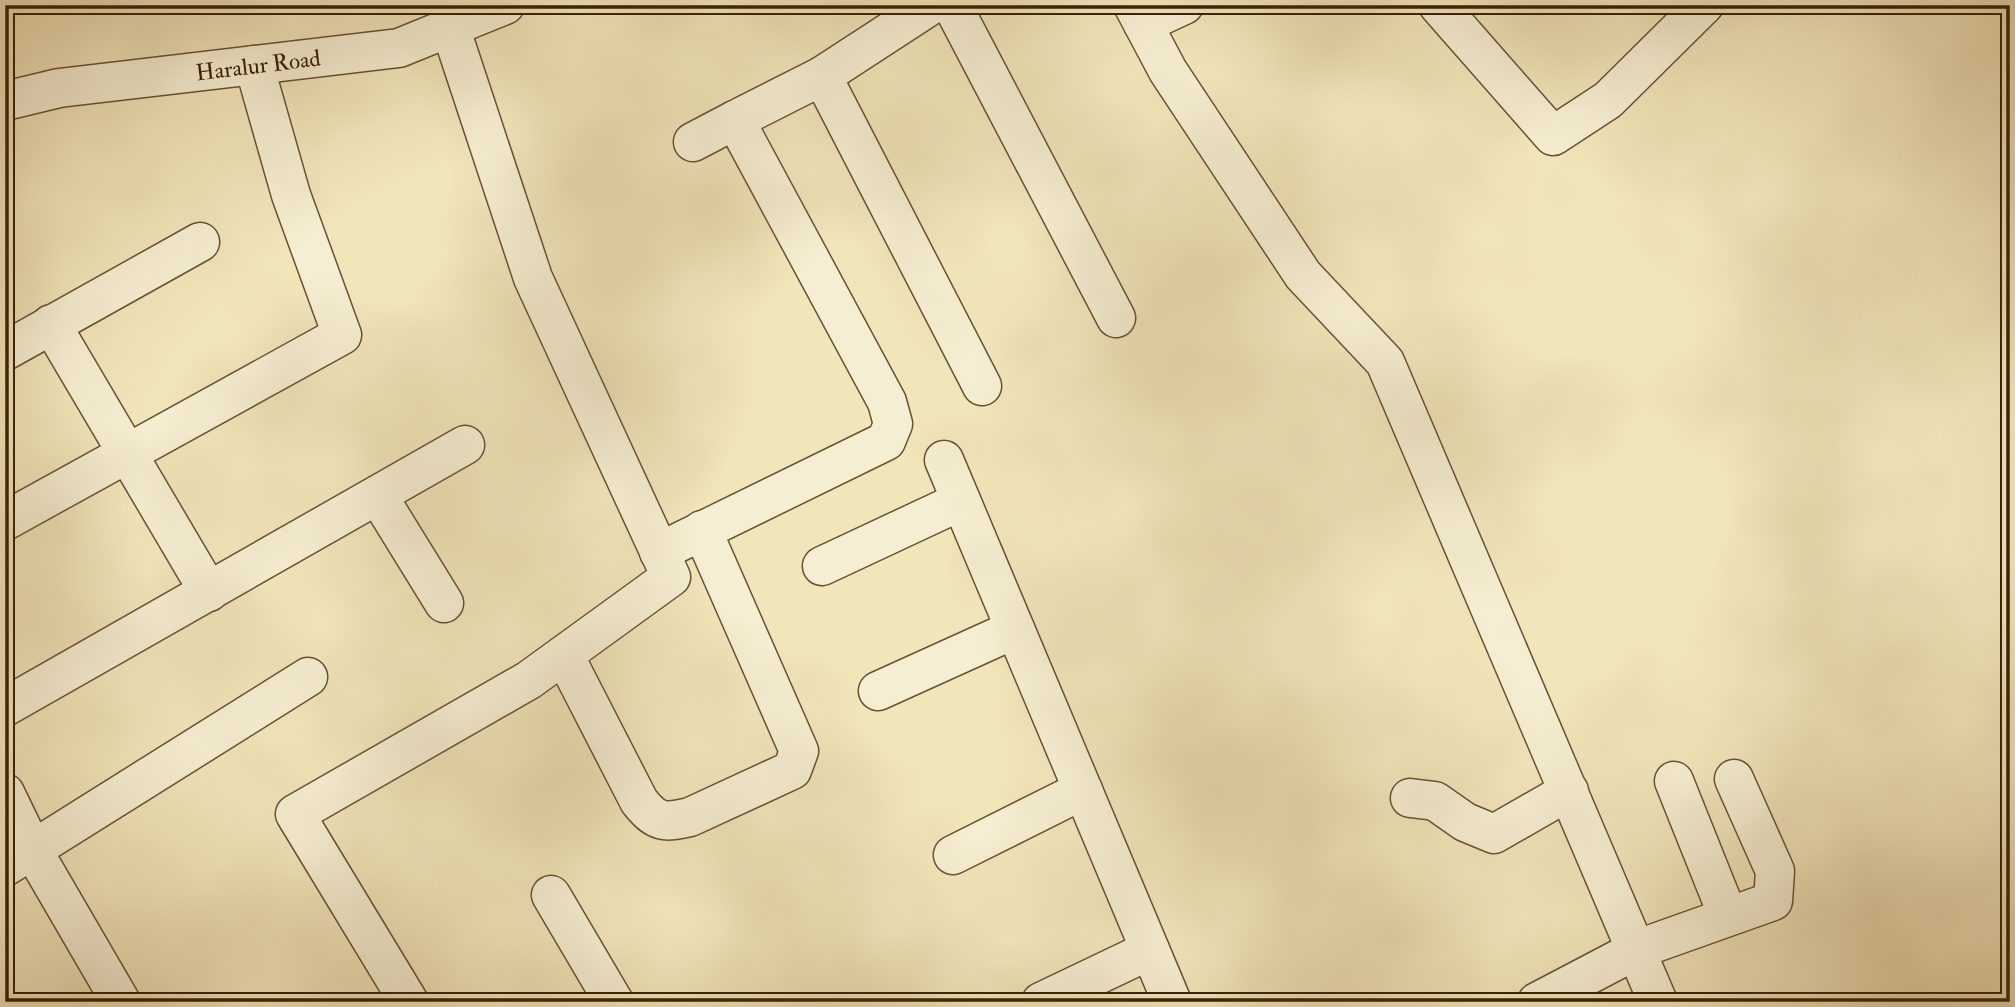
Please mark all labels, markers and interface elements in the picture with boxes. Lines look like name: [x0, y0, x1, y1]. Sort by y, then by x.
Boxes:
street label: Haralur Road: [194, 43, 322, 88]

